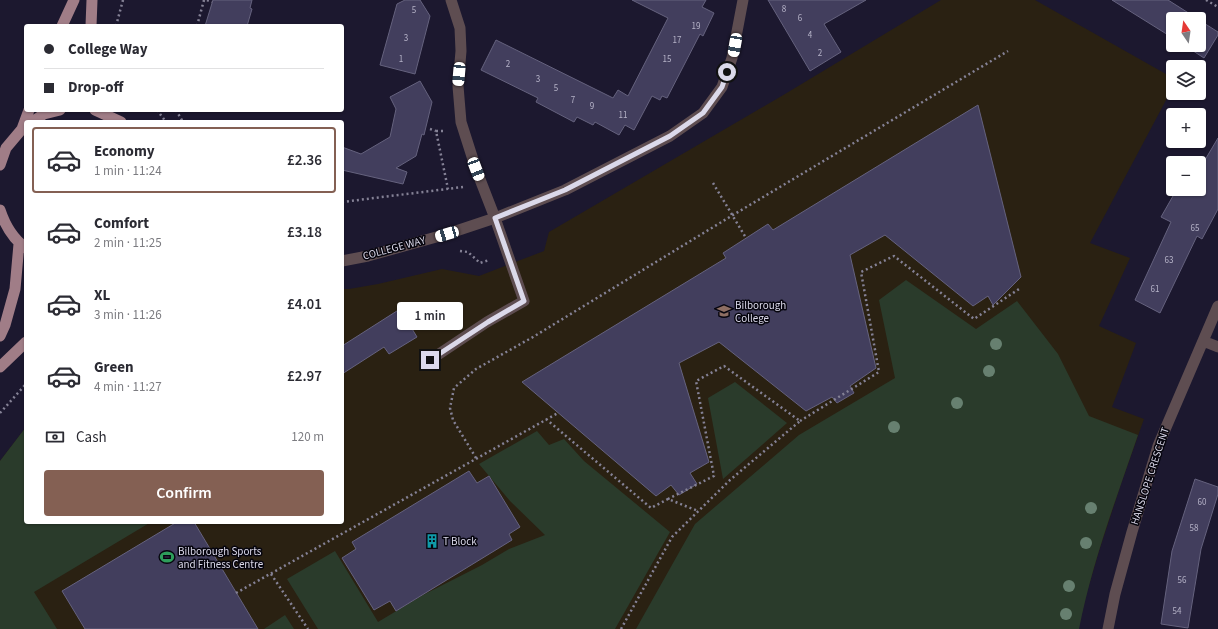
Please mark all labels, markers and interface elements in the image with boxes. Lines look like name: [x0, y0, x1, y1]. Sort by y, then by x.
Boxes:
house number: 8: [782, 3, 787, 16]
house number: 5: [412, 4, 417, 17]
house number: 6: [798, 12, 803, 25]
north arrow: [1166, 12, 1206, 52]
map controls: [1166, 12, 1206, 196]
house number: 19: [692, 20, 701, 33]
house number: 4: [808, 29, 813, 42]
house number: 3: [404, 32, 409, 45]
car: [727, 32, 743, 58]
house number: 17: [673, 34, 682, 47]
text: College Way: [68, 39, 148, 60]
house number: 2: [818, 47, 823, 60]
house number: 1: [399, 53, 403, 66]
house number: 15: [663, 53, 672, 66]
house number: 2: [506, 58, 511, 71]
button: layers: [1166, 60, 1206, 100]
car: [452, 62, 466, 86]
route start: [718, 63, 736, 81]
house number: 3: [536, 73, 541, 86]
text: Drop-off: [68, 77, 123, 98]
house number: 5: [554, 82, 559, 95]
house number: 7: [571, 94, 576, 107]
house number: 9: [590, 100, 595, 113]
button: +: [1166, 108, 1206, 148]
house number: 11: [619, 109, 627, 122]
text: Economy: [94, 141, 155, 162]
icon: car: [46, 142, 82, 178]
text: £2.36: [287, 150, 322, 171]
car: [466, 156, 486, 182]
button: −: [1166, 156, 1206, 196]
text: 1 min · 11:24: [94, 162, 162, 180]
text: Comfort: [94, 213, 149, 234]
icon: car: [46, 214, 82, 250]
text: £3.18: [287, 222, 322, 243]
house number: 65: [1191, 222, 1200, 235]
car: [434, 225, 460, 243]
street label: COLLEGE WAY: [361, 232, 428, 264]
text: 2 min · 11:25: [94, 234, 162, 252]
house number: 63: [1165, 254, 1174, 267]
house number: 61: [1151, 283, 1159, 296]
text: XL: [94, 285, 110, 306]
icon: car: [46, 286, 82, 322]
text: £4.01: [287, 294, 322, 315]
place label: Bilborough College: [735, 298, 786, 326]
callout: 1 min: [397, 302, 463, 330]
school or university icon: Bilborough College: [716, 303, 732, 319]
text: 3 min · 11:26: [94, 306, 162, 324]
text: 1 min: [415, 307, 445, 325]
route end: [421, 351, 439, 369]
text: Green: [94, 357, 134, 378]
icon: car: [46, 358, 82, 394]
text: £2.97: [287, 366, 322, 387]
text: 4 min · 11:27: [94, 378, 162, 396]
street label: HANSLOPE CRESCENT: [1127, 425, 1173, 527]
icon: cash: [44, 426, 66, 448]
text: Cash: [76, 427, 107, 448]
text: 120 m: [291, 428, 324, 446]
button: Confirm: [44, 470, 324, 516]
house number: 60: [1198, 496, 1207, 509]
house number: 58: [1190, 522, 1199, 535]
building icon: T Block: [424, 533, 440, 549]
place label: T Block: [443, 534, 477, 549]
place label: Bilborough Sports and Fitness Centre: [178, 544, 264, 572]
sports icon: Bilborough Sports and Fitness Centre: [159, 549, 175, 565]
house number: 56: [1178, 574, 1187, 587]
house number: 54: [1173, 605, 1182, 618]

